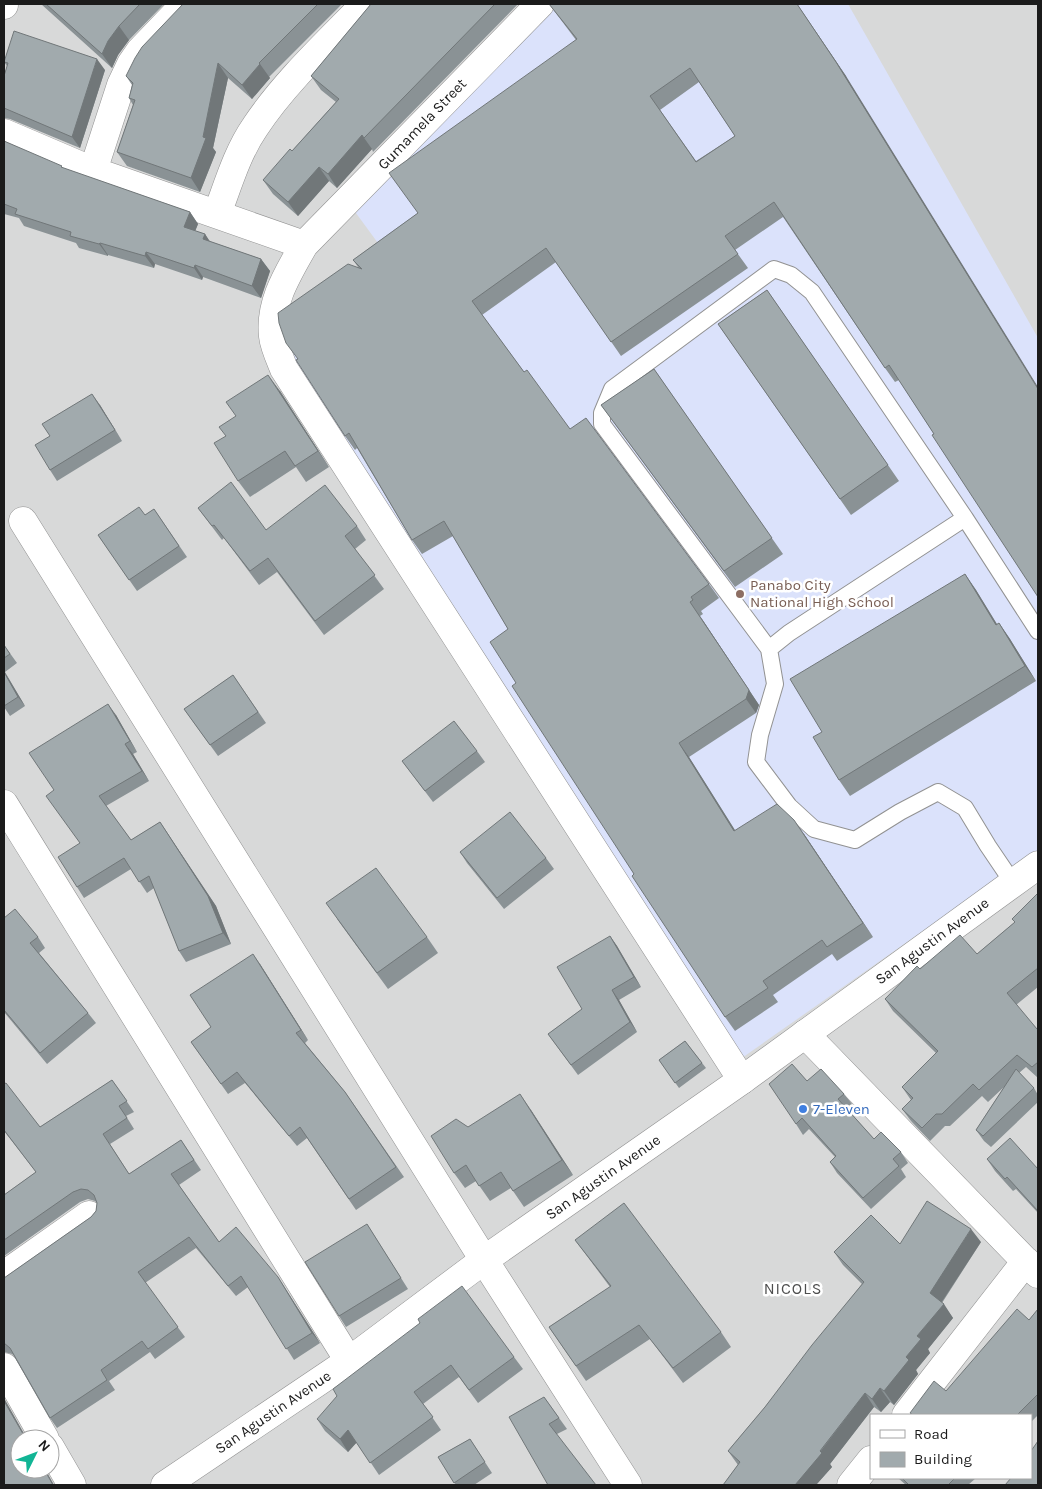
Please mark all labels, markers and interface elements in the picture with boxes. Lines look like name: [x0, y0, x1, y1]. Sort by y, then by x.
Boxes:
street label: Gumamela Street: [374, 74, 470, 173]
place label: Panabo City National High School: [750, 576, 894, 611]
marker: Panabo City National High School: [734, 588, 746, 600]
street label: San Agustin Avenue: [872, 894, 992, 988]
place label: 7-Eleven: [813, 1100, 870, 1118]
marker: 7-Eleven: [797, 1103, 809, 1115]
street label: San Agustin Avenue: [542, 1131, 664, 1223]
district label: NICOLS: [764, 1279, 822, 1298]
street label: San Agustin Avenue: [212, 1366, 334, 1458]
legend: [870, 1414, 1032, 1479]
text: Road: [914, 1425, 949, 1443]
north arrow: [10, 1429, 60, 1479]
text: N: [35, 1436, 54, 1455]
text: Building: [914, 1450, 972, 1468]

